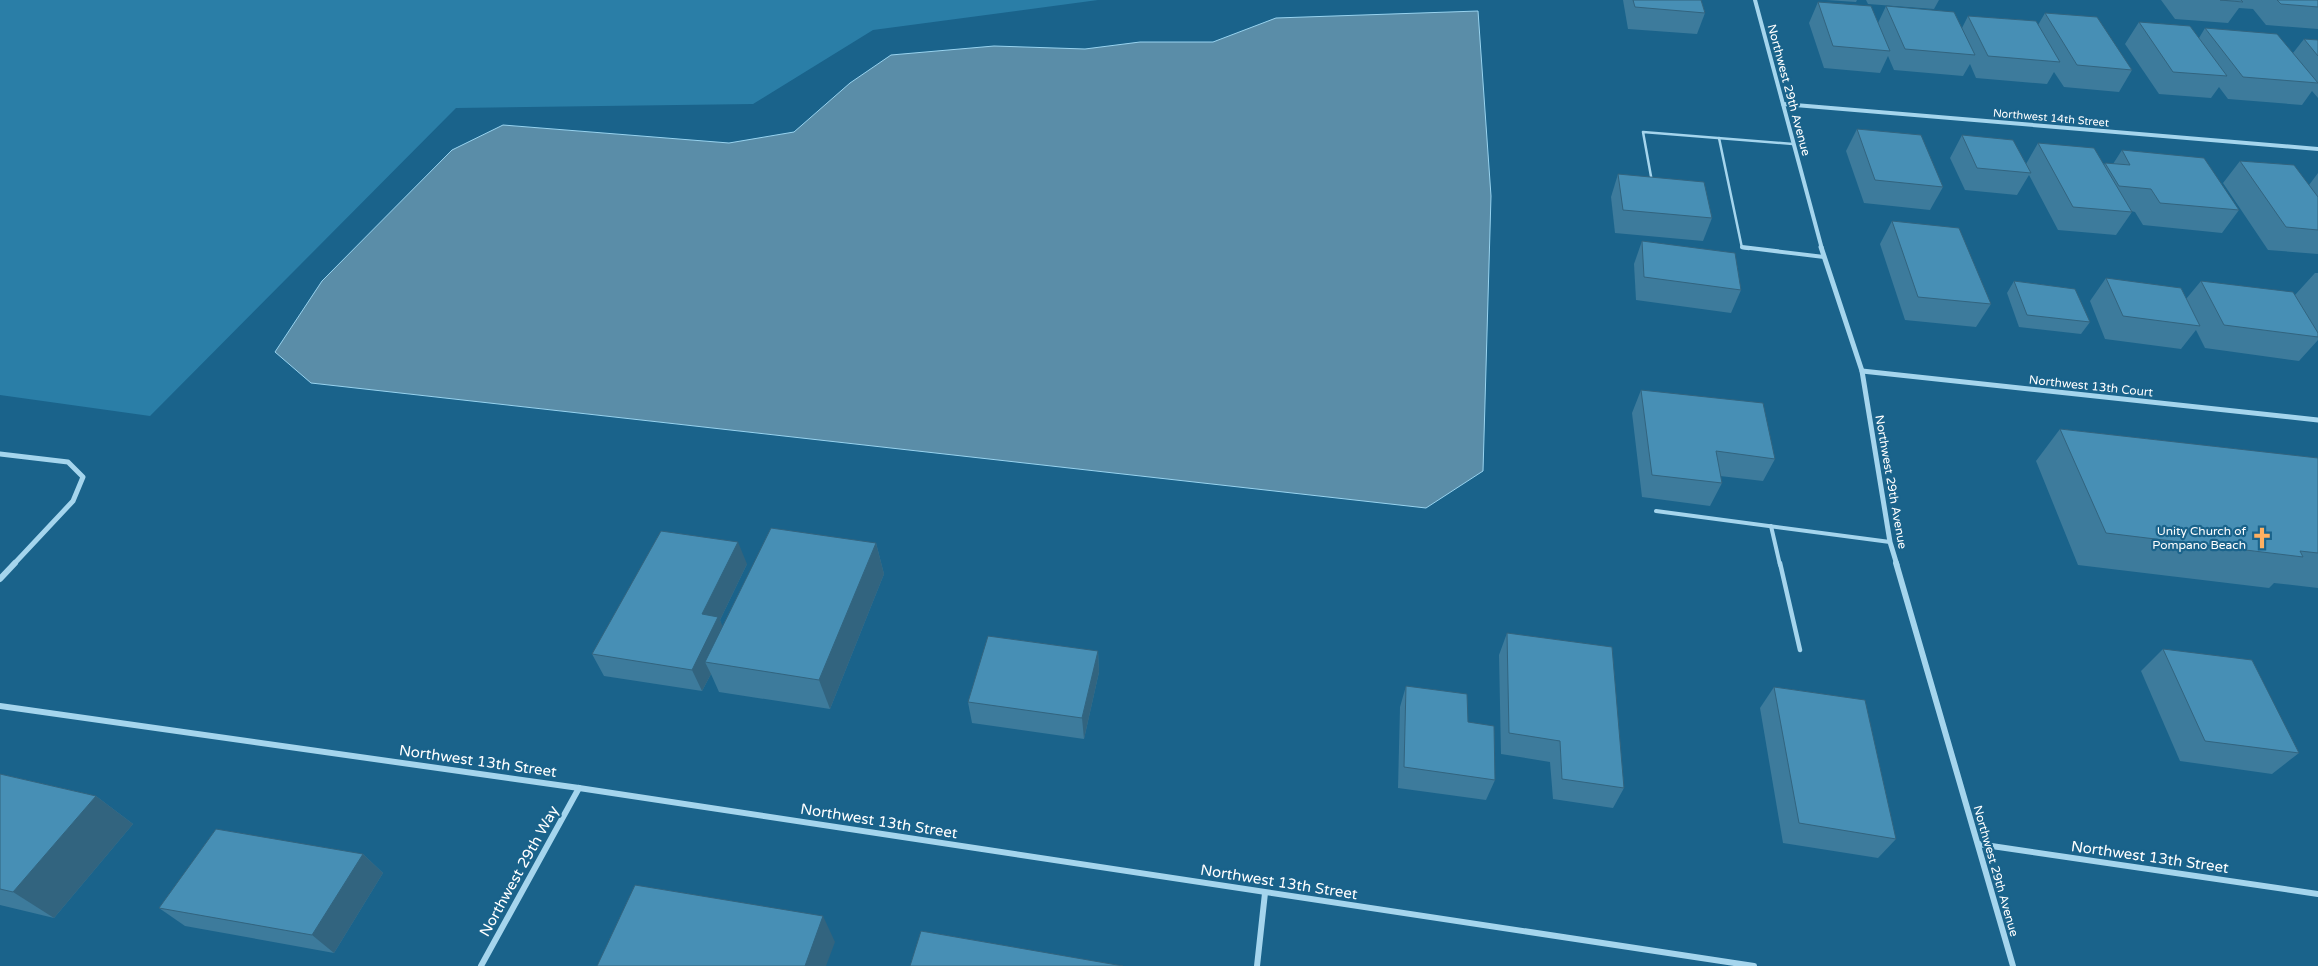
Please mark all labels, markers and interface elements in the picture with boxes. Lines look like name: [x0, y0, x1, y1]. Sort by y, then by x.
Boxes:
street label: Northwest 29th Avenue: [1765, 23, 1813, 158]
street label: Northwest 14th Street: [1992, 106, 2110, 130]
street label: Northwest 13th Court: [2028, 373, 2154, 400]
street label: Northwest 29th Avenue: [1872, 414, 1910, 550]
place label: Unity Church of Pompano Beach: [2152, 524, 2246, 552]
church icon: Unity Church of Pompano Beach: [2249, 525, 2275, 551]
street label: Northwest 13th Street: [398, 741, 558, 781]
street label: Northwest 13th Street: [799, 800, 959, 842]
street label: Northwest 29th Way: [475, 802, 563, 940]
street label: Northwest 29th Avenue: [1971, 804, 2022, 938]
street label: Northwest 13th Street: [2070, 837, 2230, 877]
street label: Northwest 13th Street: [1199, 861, 1359, 903]

